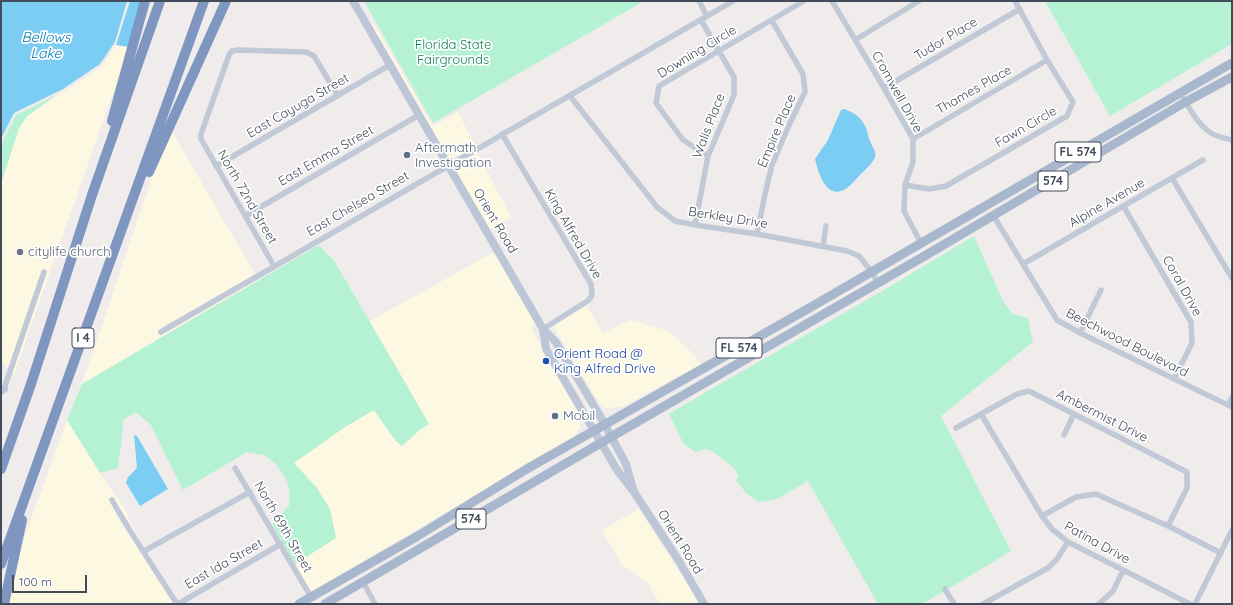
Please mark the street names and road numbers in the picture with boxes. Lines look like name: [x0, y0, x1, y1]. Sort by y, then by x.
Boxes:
street label: Tudor Place: [912, 14, 980, 64]
street label: Downing Circle: [655, 22, 739, 82]
street label: Cromwell Drive: [868, 48, 926, 136]
street label: Thames Place: [933, 62, 1015, 118]
street label: East Cayuga Street: [244, 70, 352, 142]
street label: Walis Place: [689, 91, 729, 161]
street label: Empire Place: [755, 92, 799, 170]
street label: Fawn Circle: [992, 103, 1060, 151]
street label: East Emma Street: [276, 122, 376, 190]
road number: FL 574: [1055, 142, 1101, 162]
street label: North 72nd Street: [214, 147, 280, 247]
street label: East Chelsea Street: [304, 168, 412, 240]
road number: 574: [1038, 171, 1068, 191]
street label: Alpine Avenue: [1066, 175, 1148, 231]
street label: Orient Road: [470, 186, 520, 256]
street label: King Alfred Drive: [541, 186, 605, 282]
street label: Berkley Drive: [687, 204, 769, 232]
street label: Coral Drive: [1159, 253, 1205, 319]
street label: Beechwood Boulevard: [1063, 305, 1191, 381]
road number: I 4: [72, 328, 94, 348]
road number: FL 574: [716, 338, 762, 358]
street label: Ambermist Drive: [1054, 386, 1150, 446]
street label: North 69th Street: [251, 479, 315, 575]
street label: Orient Road: [654, 507, 706, 577]
road number: 574: [456, 509, 486, 529]
street label: Patina Drive: [1061, 518, 1133, 568]
street label: East Ida Street: [182, 535, 266, 593]

